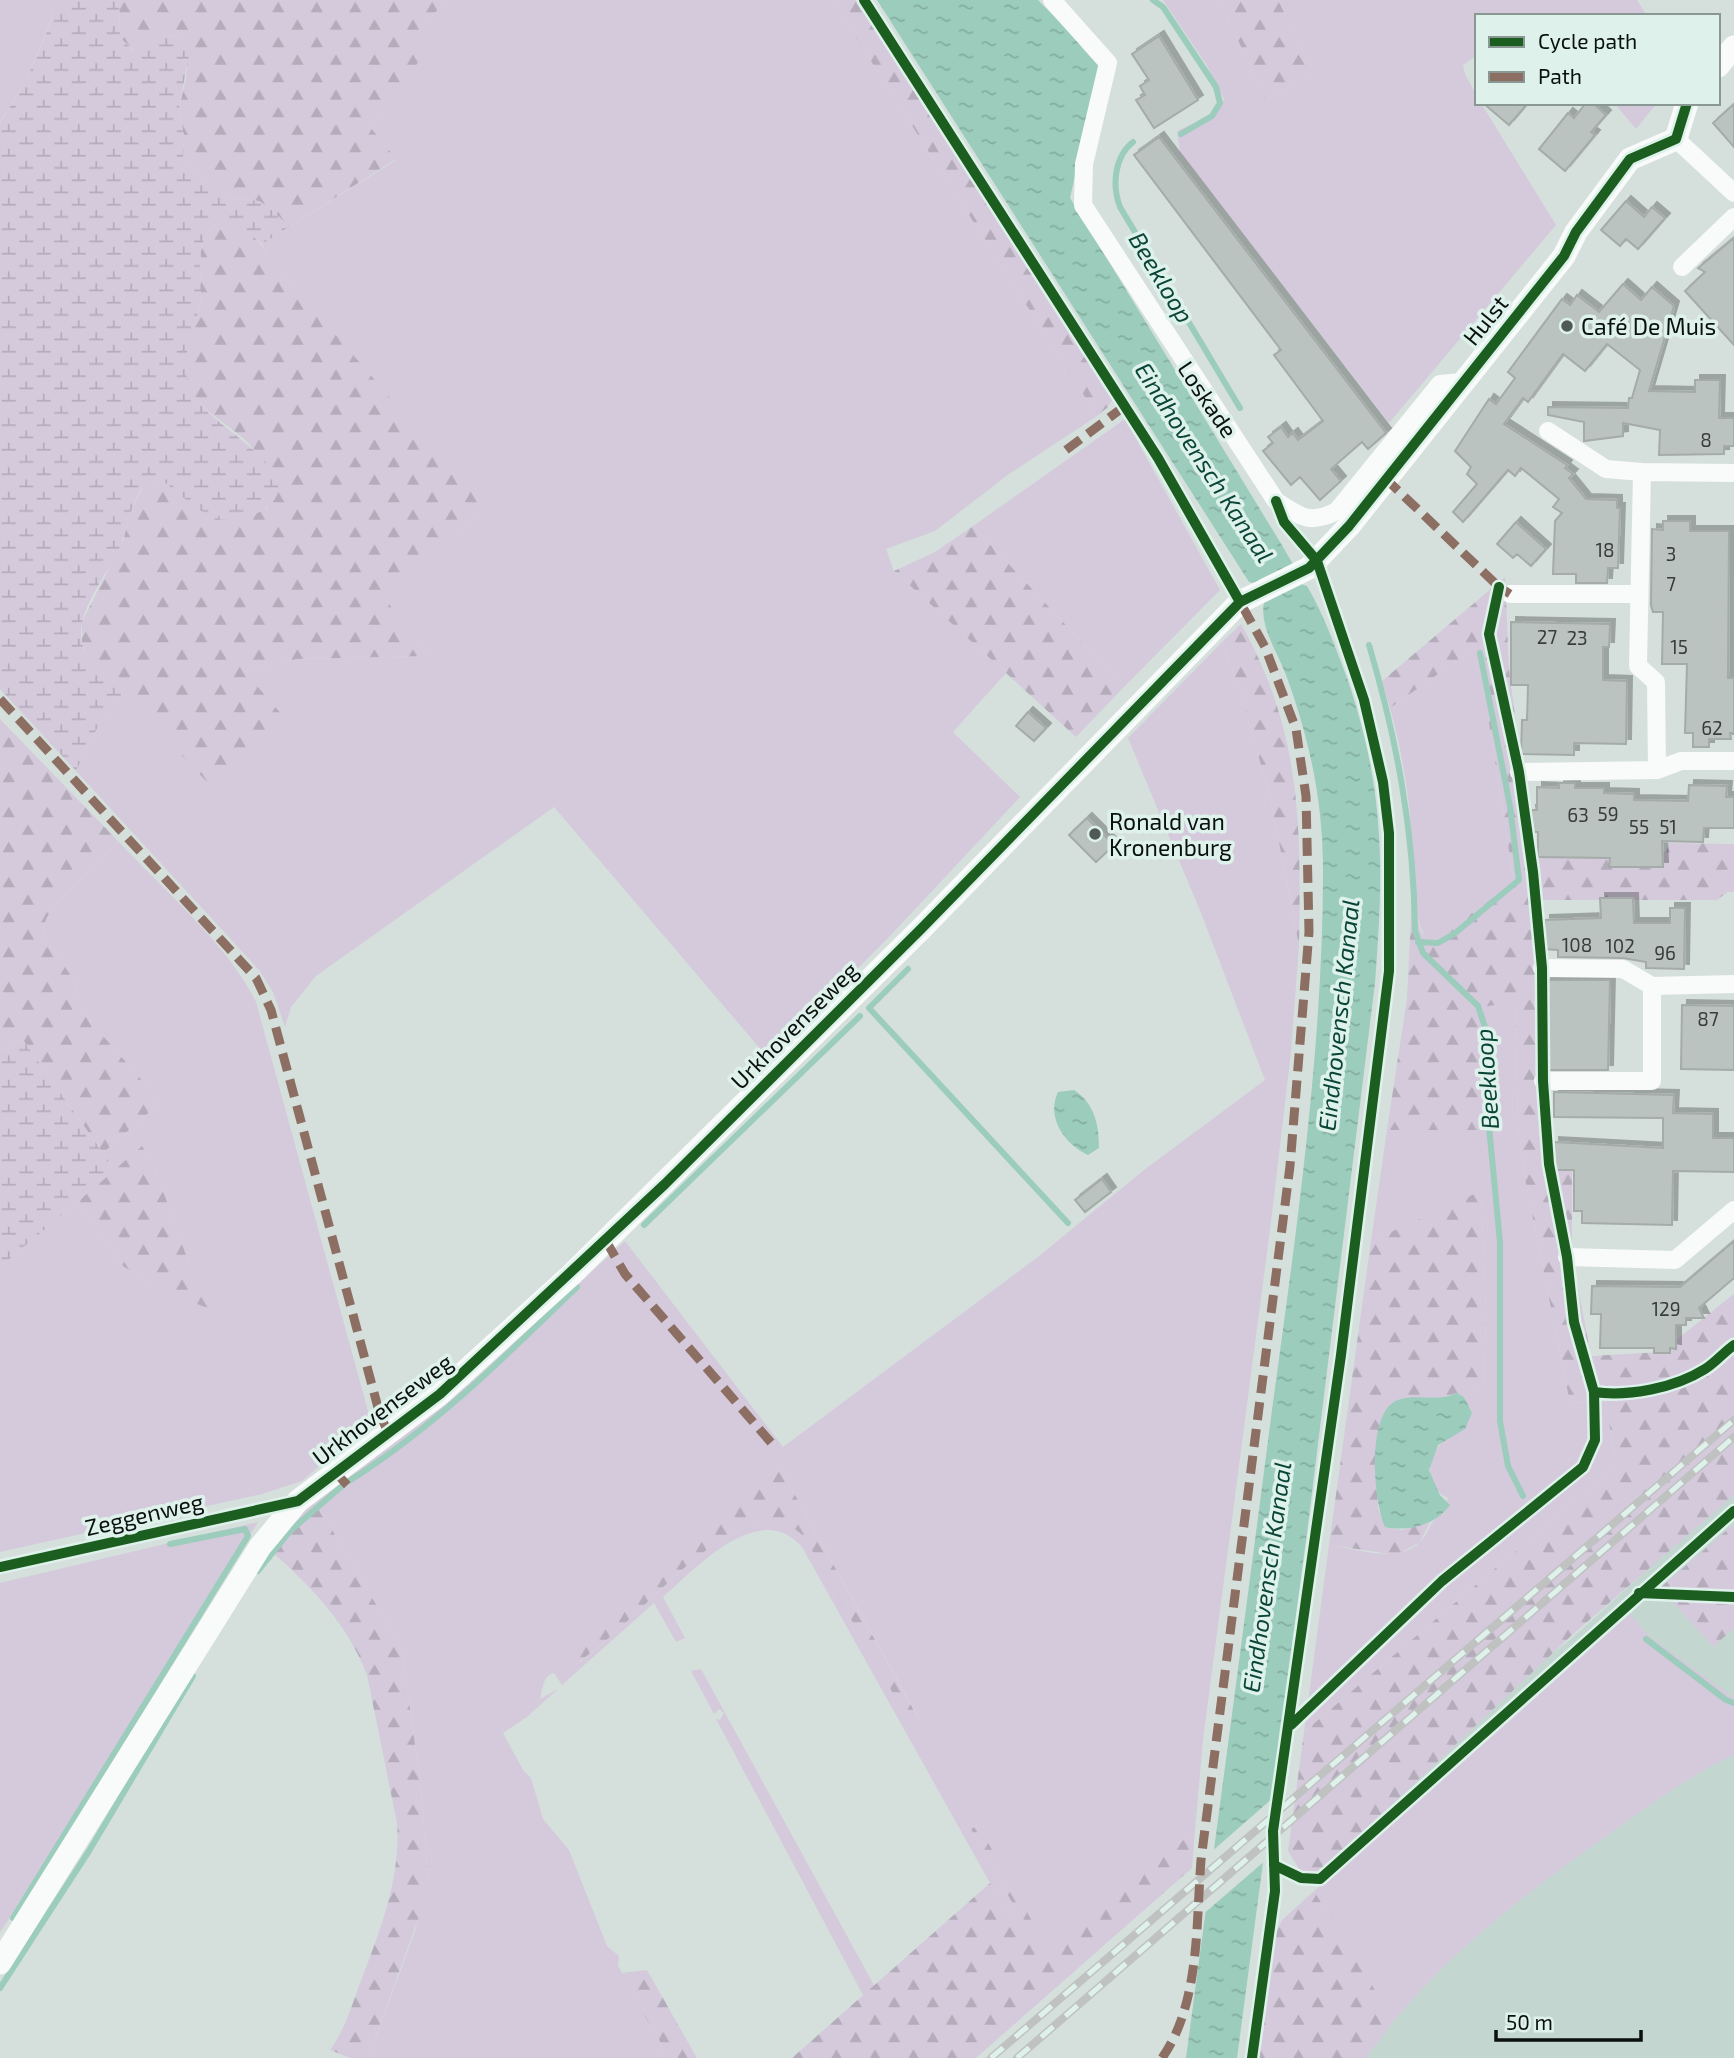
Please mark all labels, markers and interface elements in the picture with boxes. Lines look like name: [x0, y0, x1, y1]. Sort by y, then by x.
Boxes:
legend: [1475, 14, 1720, 105]
text: Cycle path: [1538, 28, 1637, 53]
text: Path: [1538, 63, 1582, 88]
water label: Beekloop: [1124, 226, 1200, 328]
street label: Hulst: [1457, 289, 1514, 350]
place label: Café De Muis: [1581, 312, 1716, 340]
marker: Café De Muis: [1559, 318, 1575, 334]
street label: Loskade: [1172, 355, 1244, 443]
water label: Eindhovensch Kanaal: [1129, 357, 1281, 567]
house number: 8: [1700, 428, 1712, 451]
house number: 18: [1595, 538, 1615, 561]
house number: 3: [1666, 542, 1676, 565]
house number: 7: [1666, 572, 1676, 595]
house number: 27: [1537, 625, 1557, 648]
house number: 23: [1566, 626, 1588, 649]
house number: 15: [1670, 635, 1688, 658]
house number: 62: [1701, 716, 1723, 739]
house number: 59: [1597, 802, 1619, 825]
house number: 63: [1567, 803, 1589, 826]
place label: Ronald van Kronenburg: [1109, 807, 1232, 861]
house number: 55: [1629, 815, 1649, 838]
house number: 51: [1659, 815, 1677, 838]
marker: Ronald van Kronenburg: [1087, 826, 1103, 842]
water label: Eindhovensch Kanaal: [1311, 898, 1365, 1132]
house number: 108: [1562, 933, 1592, 956]
house number: 102: [1605, 934, 1635, 957]
house number: 96: [1654, 941, 1676, 964]
street label: Urkhovenseweg: [725, 955, 864, 1094]
house number: 87: [1697, 1007, 1719, 1030]
water label: Beekloop: [1468, 1028, 1504, 1130]
house number: 129: [1651, 1297, 1681, 1320]
street label: Urkhovenseweg: [306, 1347, 458, 1471]
water label: Eindhovensch Kanaal: [1235, 1460, 1297, 1694]
street label: Zeggenweg: [82, 1487, 206, 1541]
scale bar: [1496, 1998, 1641, 2042]
text: 50 m: [1506, 2009, 1553, 2034]

